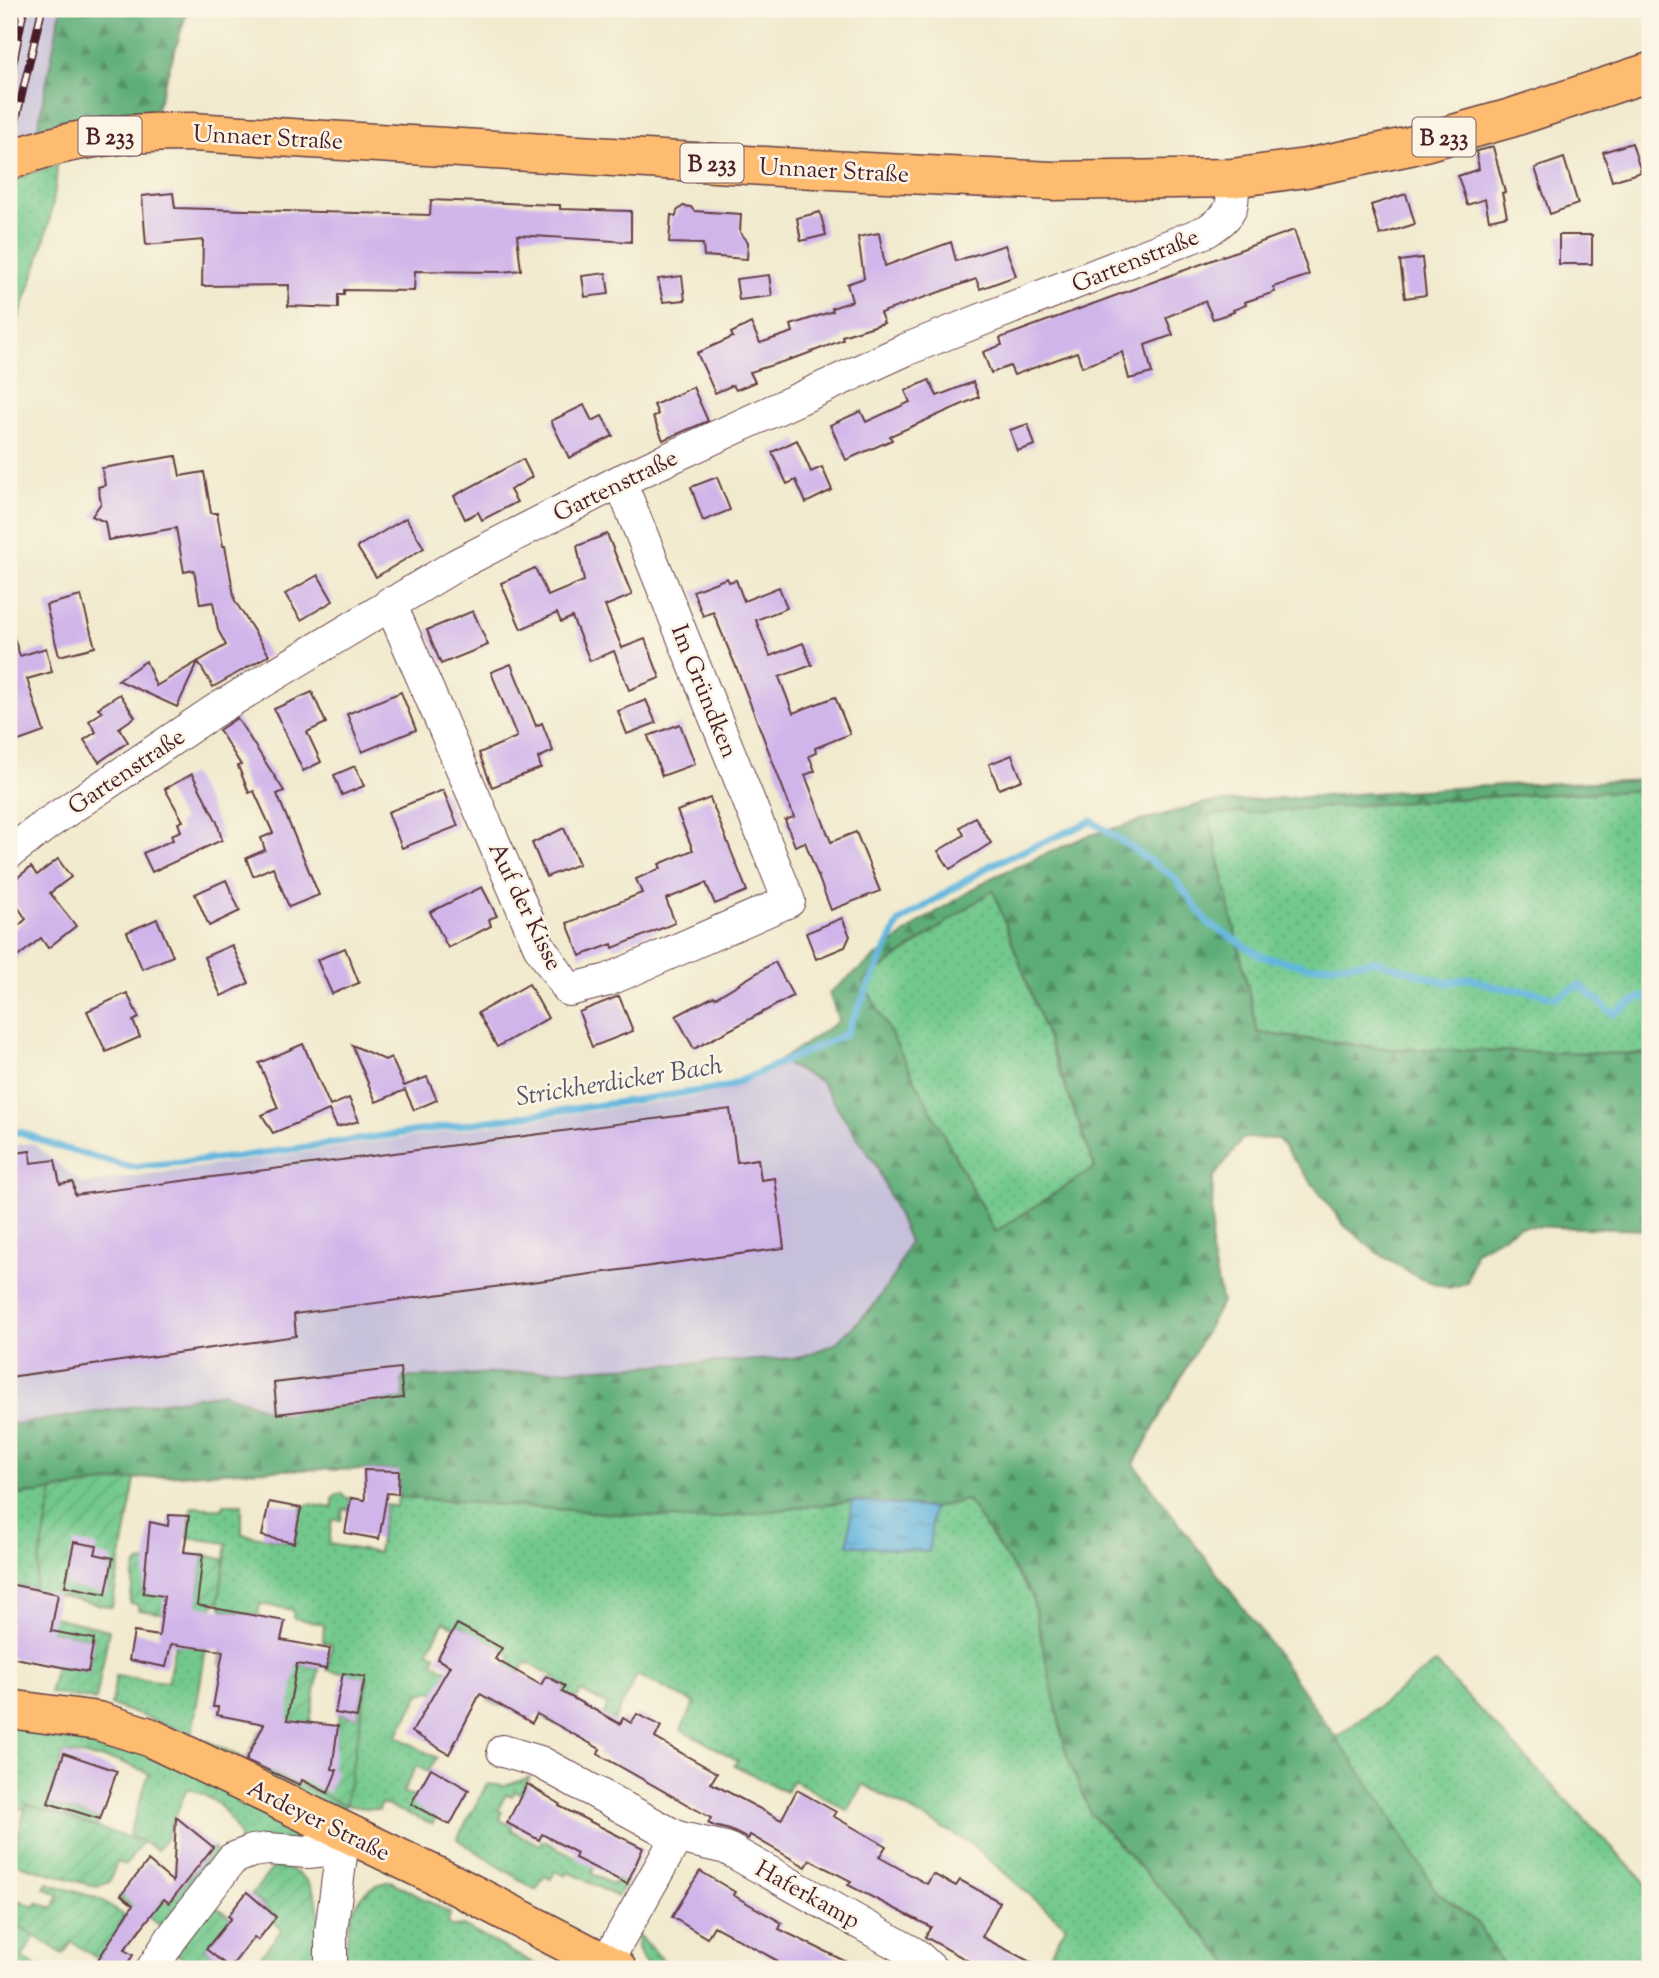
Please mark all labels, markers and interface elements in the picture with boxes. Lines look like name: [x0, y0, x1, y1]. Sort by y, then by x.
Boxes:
road number: B 233: [78, 116, 142, 155]
street label: Unnaer Straße: [192, 118, 344, 160]
road number: B 233: [1412, 118, 1476, 156]
road number: B 233: [680, 144, 744, 182]
street label: Unnaer Straße: [758, 151, 910, 193]
street label: Gartenstraße: [1067, 221, 1204, 303]
street label: Gartenstraße: [548, 442, 684, 532]
street label: Im Gründken: [661, 620, 745, 763]
street label: Gartenstraße: [62, 721, 192, 824]
street label: Auf der Kisse: [479, 837, 570, 977]
water label: Strickherdicker Bach: [514, 1048, 726, 1117]
street label: Ardeyer Straße: [241, 1772, 395, 1871]
street label: Haferkamp: [749, 1853, 866, 1938]

